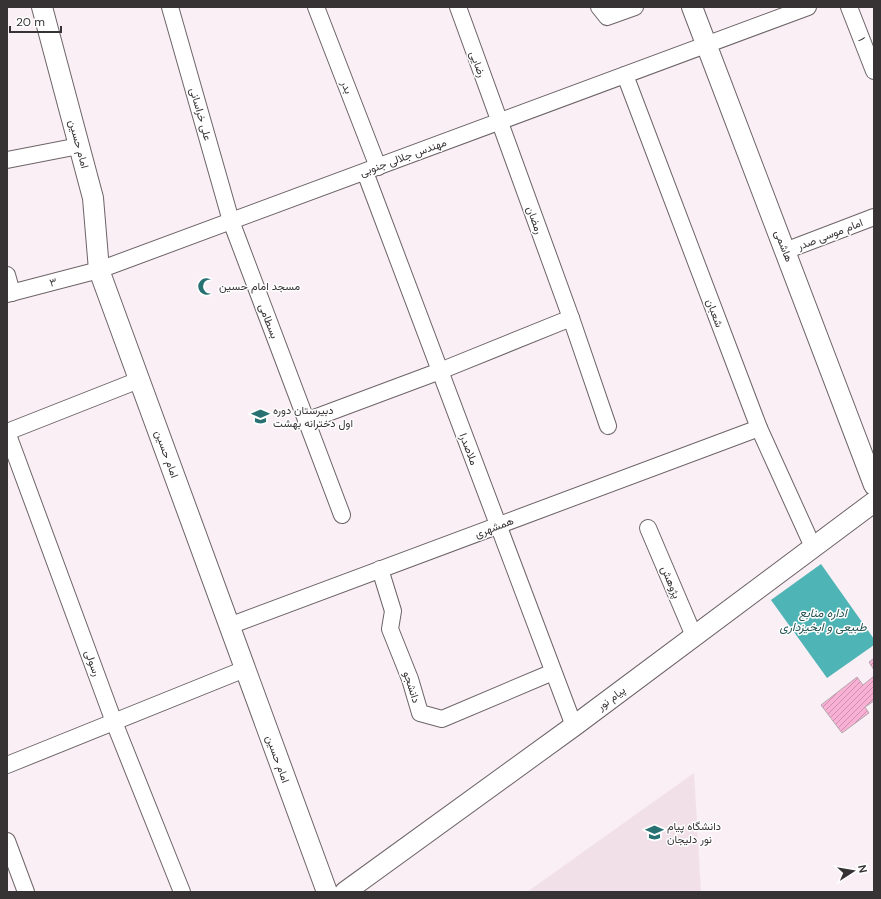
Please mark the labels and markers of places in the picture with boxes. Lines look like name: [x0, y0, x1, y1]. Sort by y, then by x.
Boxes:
mosque icon: مسجد امام حسین: [196, 276, 216, 296]
place label: مسجد امام حسین: [219, 279, 300, 294]
place label: دبیرستان دوره اول دخترانه بهشت: [273, 403, 353, 430]
school or university icon: دبیرستان دوره اول دخترانه بهشت: [250, 406, 270, 426]
place label: دانشگاه پیام نور دلیجان: [667, 819, 721, 846]
school or university icon: دانشگاه پیام نور دلیجان: [644, 822, 664, 842]

